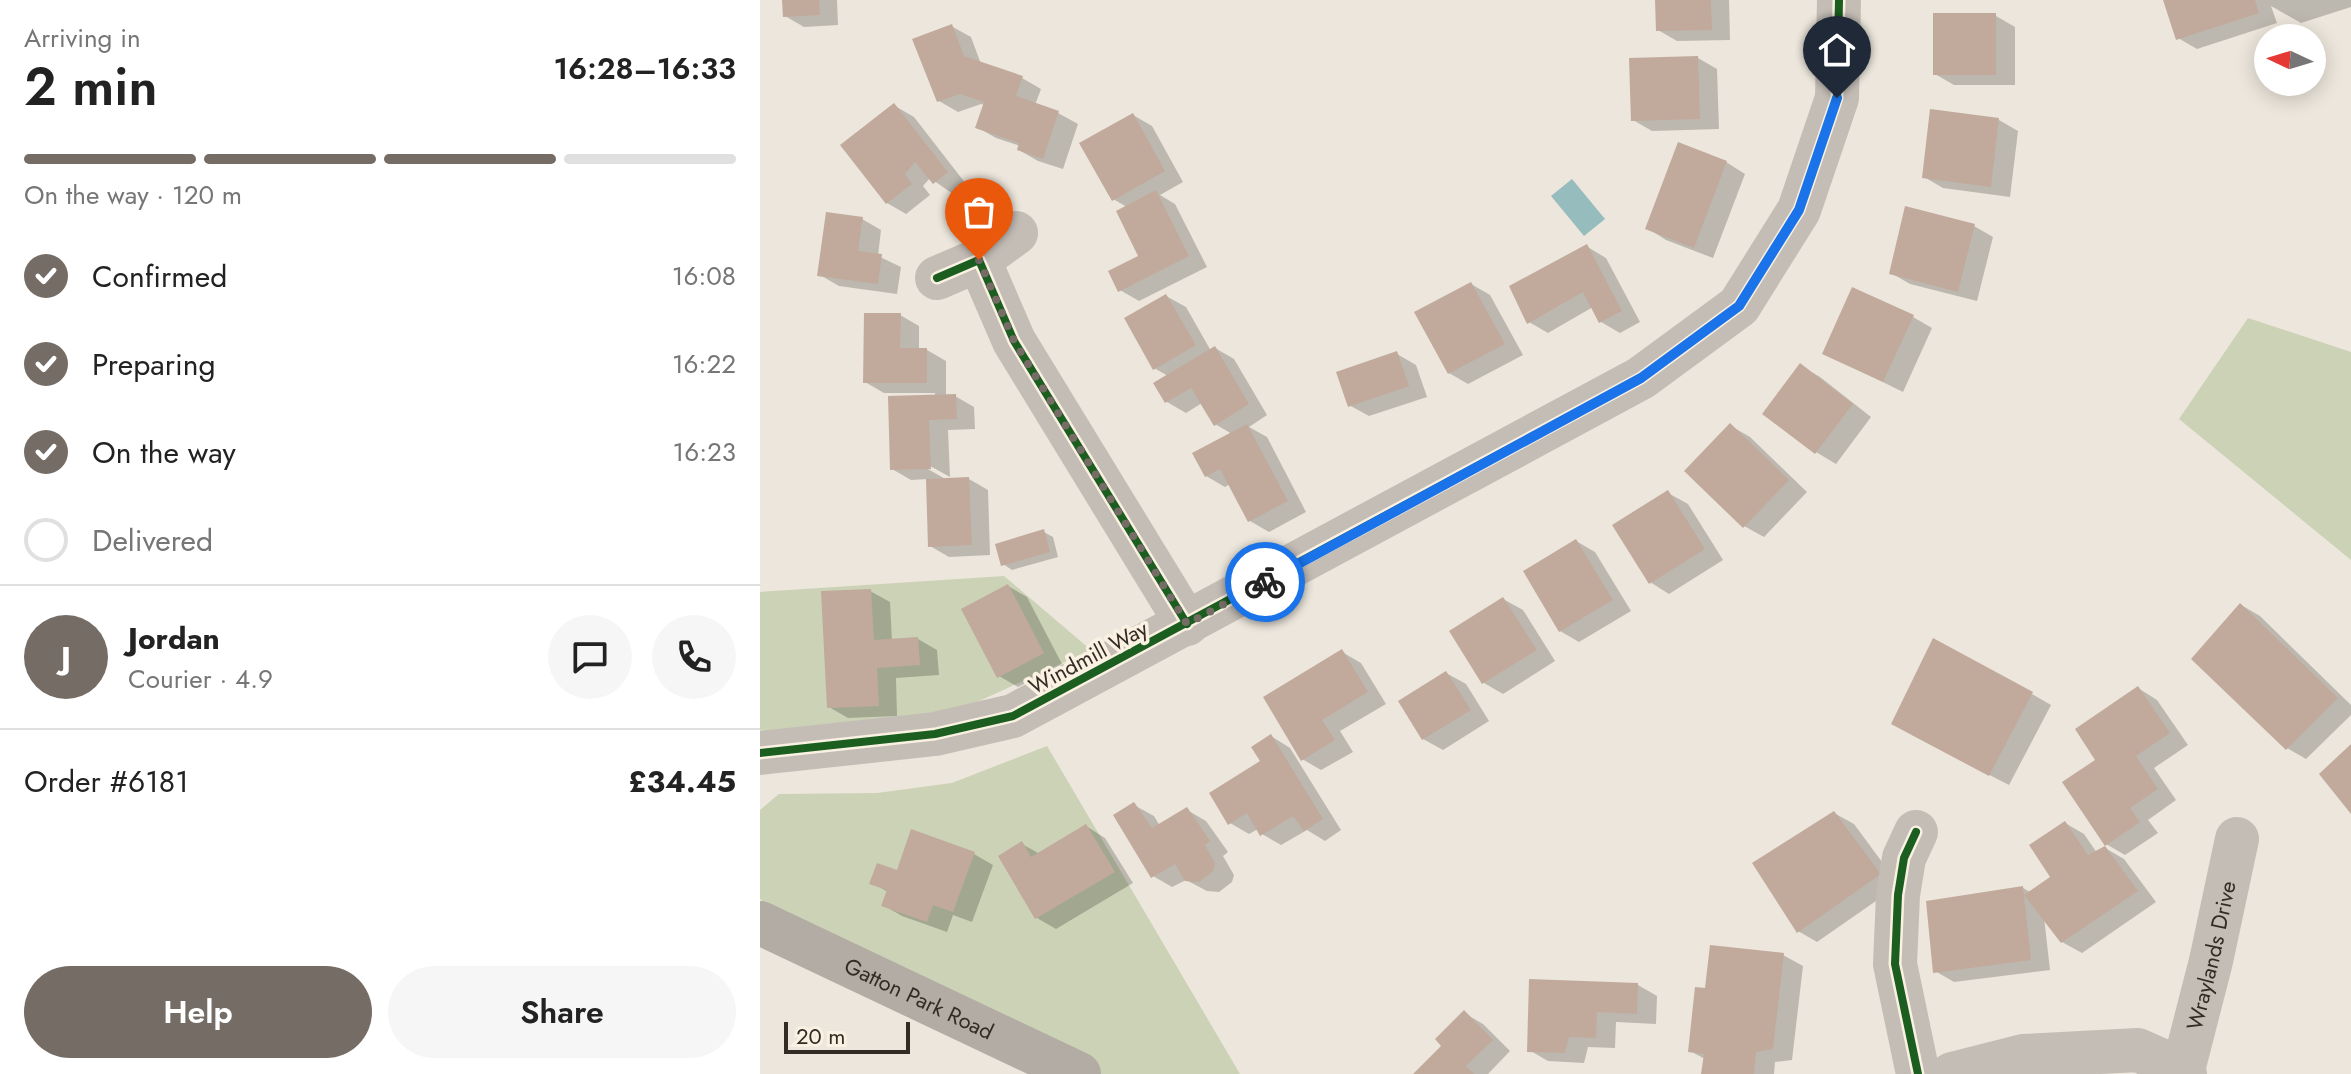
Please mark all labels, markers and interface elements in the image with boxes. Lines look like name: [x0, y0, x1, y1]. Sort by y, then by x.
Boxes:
pin: [1803, 16, 1871, 98]
text: Arriving in: [24, 19, 141, 57]
north arrow: [2254, 24, 2326, 96]
map controls: [2254, 24, 2326, 96]
icon: home: [1815, 28, 1859, 72]
text: 16:28–16:33: [553, 47, 736, 90]
text: 2 min: [24, 49, 157, 125]
text: On the way · 120 m: [24, 176, 242, 214]
pin: [945, 178, 1013, 260]
icon: bag: [957, 190, 1001, 234]
icon: check: [24, 254, 68, 298]
text: Confirmed: [92, 255, 227, 298]
text: 16:08: [672, 257, 736, 295]
icon: check: [24, 342, 68, 386]
text: Preparing: [92, 343, 216, 386]
text: 16:22: [672, 345, 736, 383]
icon: check: [24, 430, 68, 474]
text: On the way: [92, 431, 236, 474]
text: 16:23: [673, 433, 736, 471]
text: Delivered: [92, 519, 213, 562]
courier: [1225, 542, 1305, 622]
icon: bike: [1243, 560, 1287, 604]
street label: Windmill Way: [1023, 612, 1154, 702]
button: chat: [548, 615, 632, 699]
button: phone: [652, 615, 736, 699]
text: Jordan: [128, 617, 220, 660]
text: J: [61, 636, 71, 679]
text: Courier · 4.9: [128, 660, 273, 698]
text: Order #6181: [24, 760, 189, 803]
text: £34.45: [628, 760, 736, 803]
street label: Wraylands Drive: [2178, 878, 2244, 1033]
street label: Gatton Park Road: [839, 949, 999, 1047]
button: Help: [24, 966, 372, 1058]
button: Share: [388, 966, 736, 1058]
scale bar: [784, 1018, 910, 1054]
text: 20 m: [796, 1020, 845, 1052]

